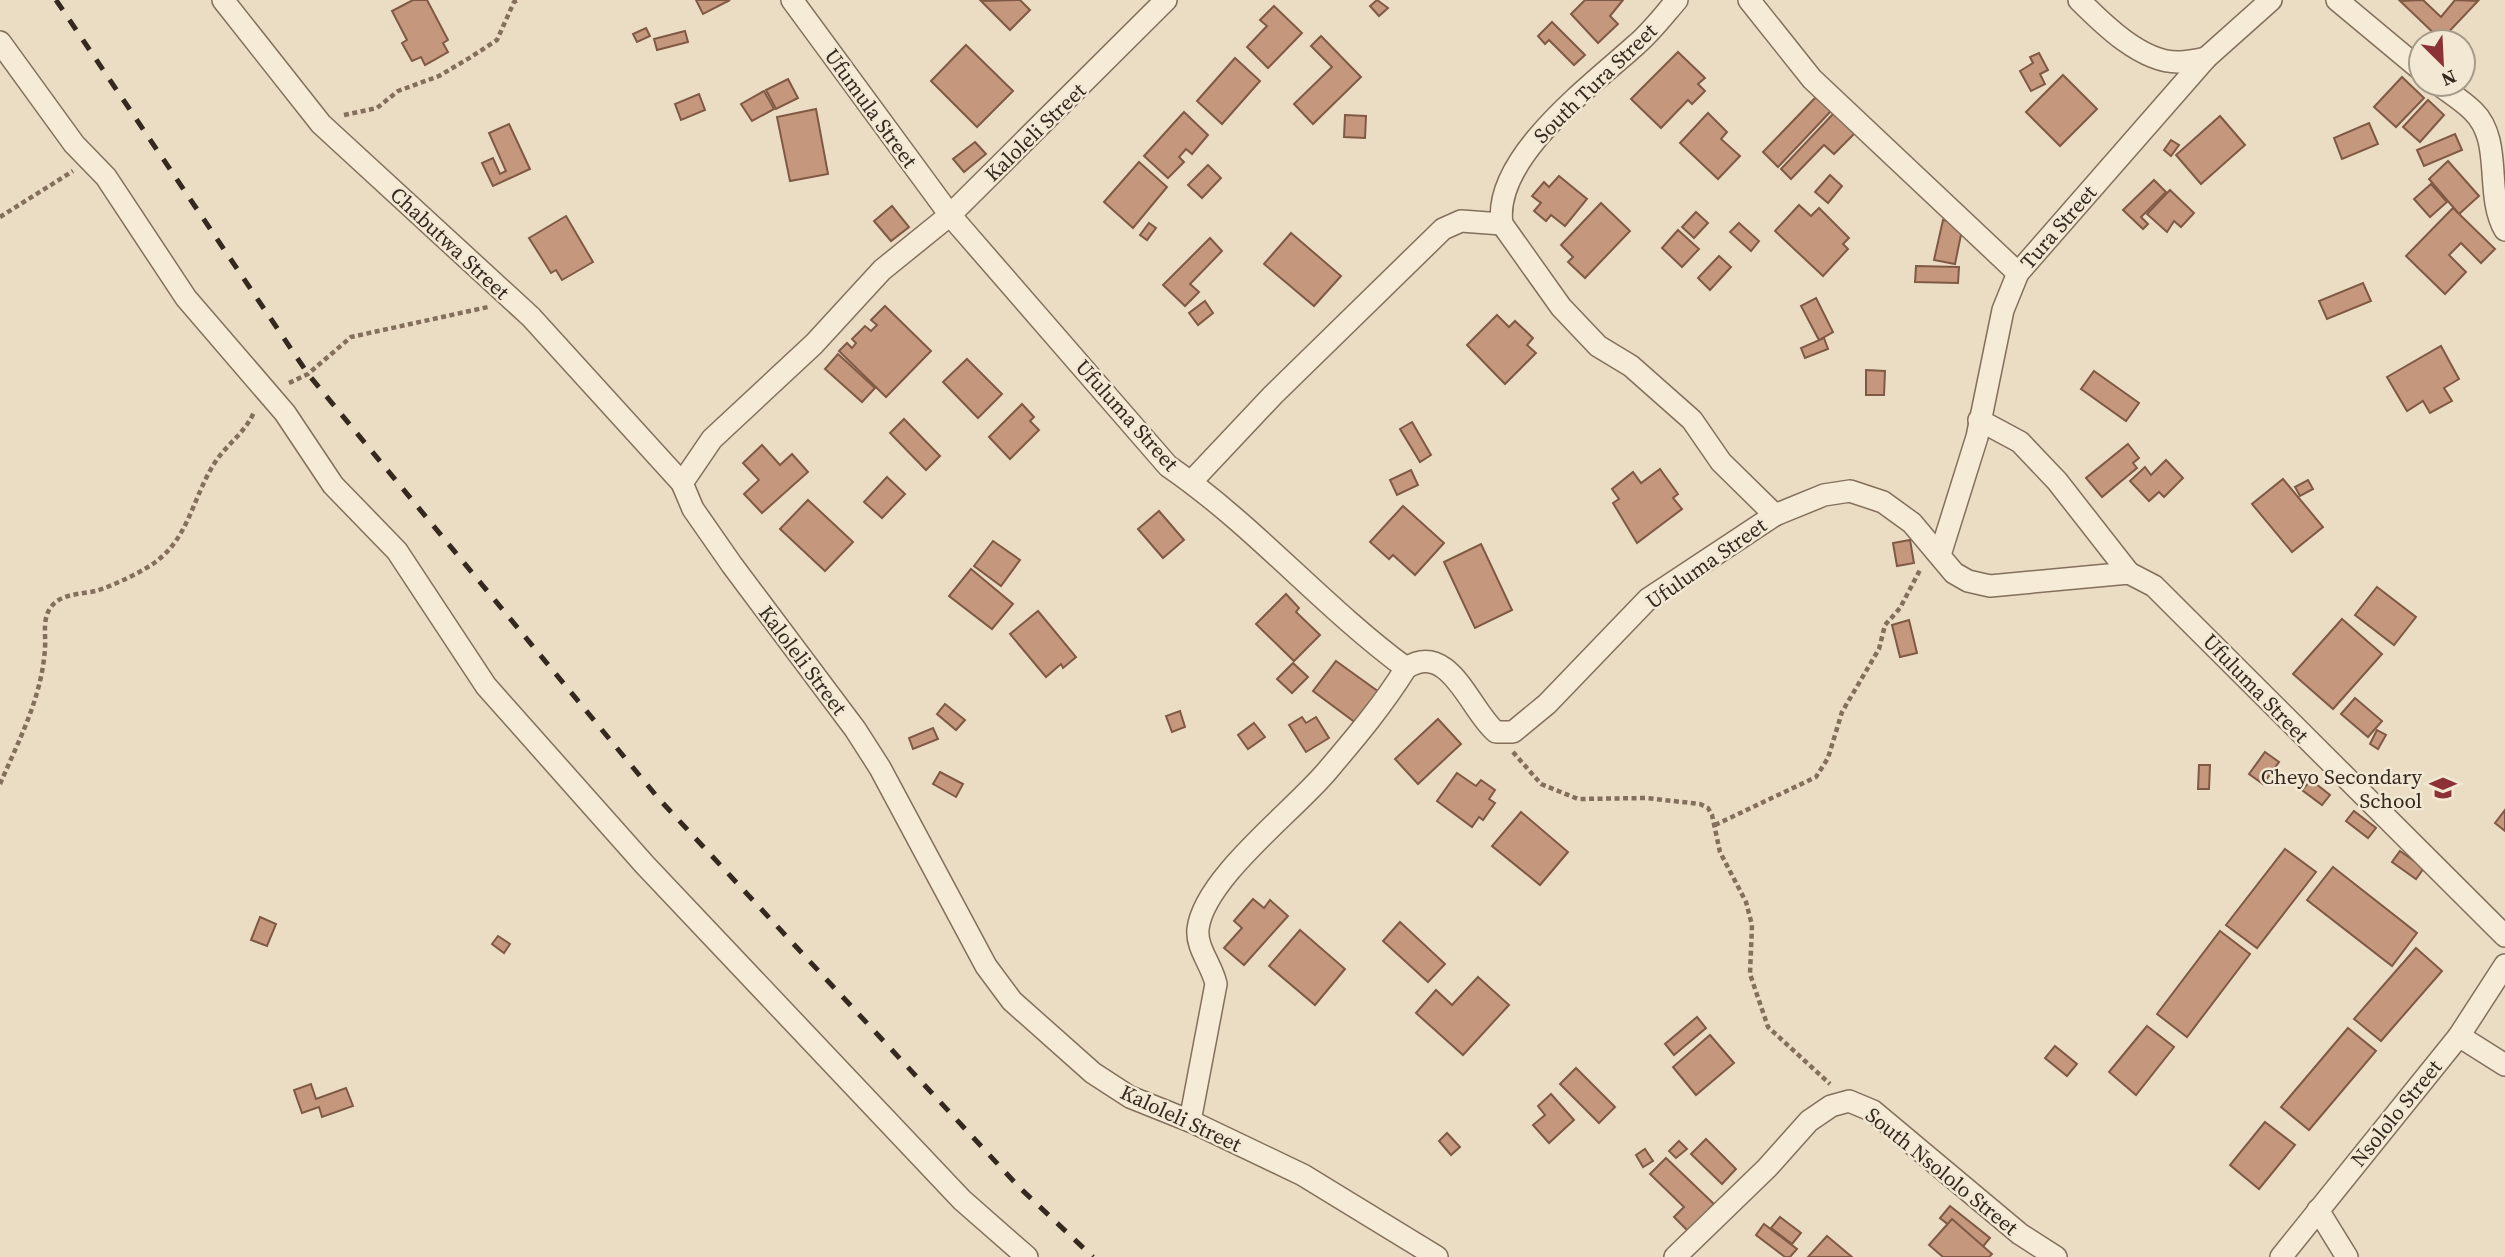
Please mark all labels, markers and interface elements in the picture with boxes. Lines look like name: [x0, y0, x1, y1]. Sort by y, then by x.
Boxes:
street label: South Tura Street: [1527, 16, 1663, 149]
north arrow: [2407, 28, 2477, 98]
street label: Ufumula Street: [818, 42, 924, 174]
text: N: [2437, 64, 2461, 93]
street label: Kaloleli Street: [978, 76, 1092, 188]
street label: Tura Street: [2013, 178, 2103, 275]
street label: Chabutwa Street: [384, 180, 516, 306]
street label: Ufuluma Street: [1069, 353, 1185, 477]
street label: Ufuluma Street: [1640, 510, 1772, 615]
street label: Kaloleli Street: [752, 599, 854, 721]
street label: Ufuluma Street: [2196, 627, 2316, 749]
place label: Cheyo Secondary School: [2261, 762, 2422, 815]
school or university icon: Cheyo Secondary School: [2428, 773, 2458, 803]
street label: Nsololo Street: [2344, 1053, 2448, 1173]
street label: Kaloleli Street: [1116, 1077, 1246, 1159]
street label: South Nsololo Street: [1860, 1100, 2025, 1242]

